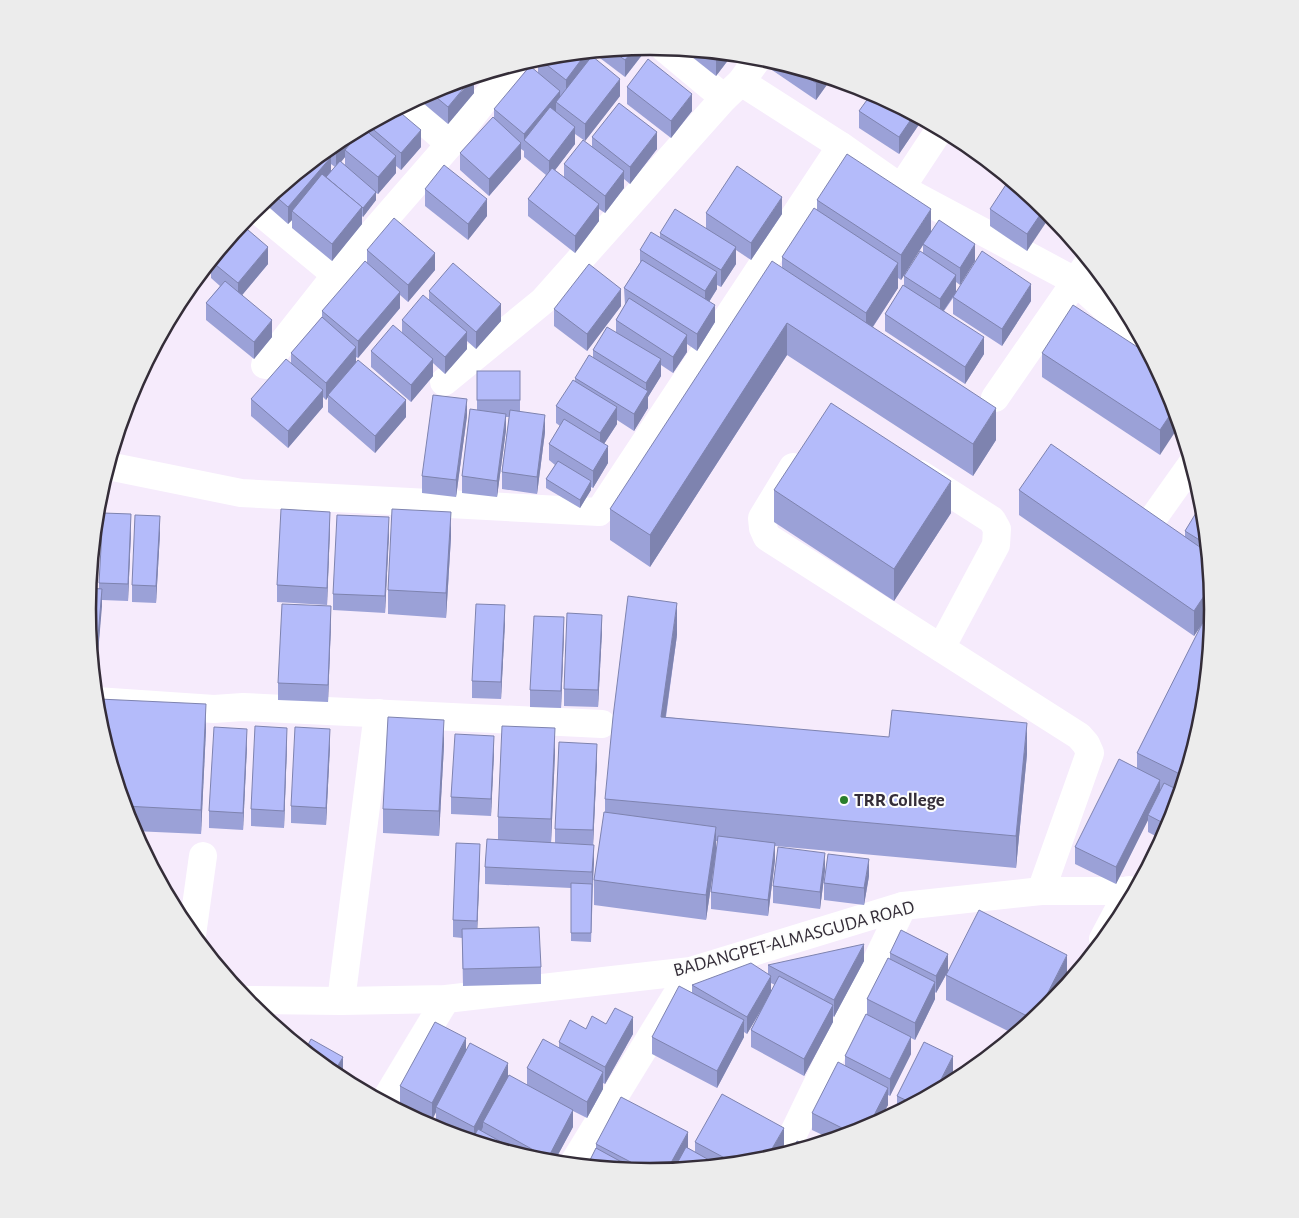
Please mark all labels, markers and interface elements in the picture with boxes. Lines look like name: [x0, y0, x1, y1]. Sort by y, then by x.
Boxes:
place label: TRR College: [854, 791, 945, 810]
marker: TRR College: [838, 794, 850, 806]
street label: BADANGPET-ALMASGUDA ROAD: [671, 898, 917, 980]

